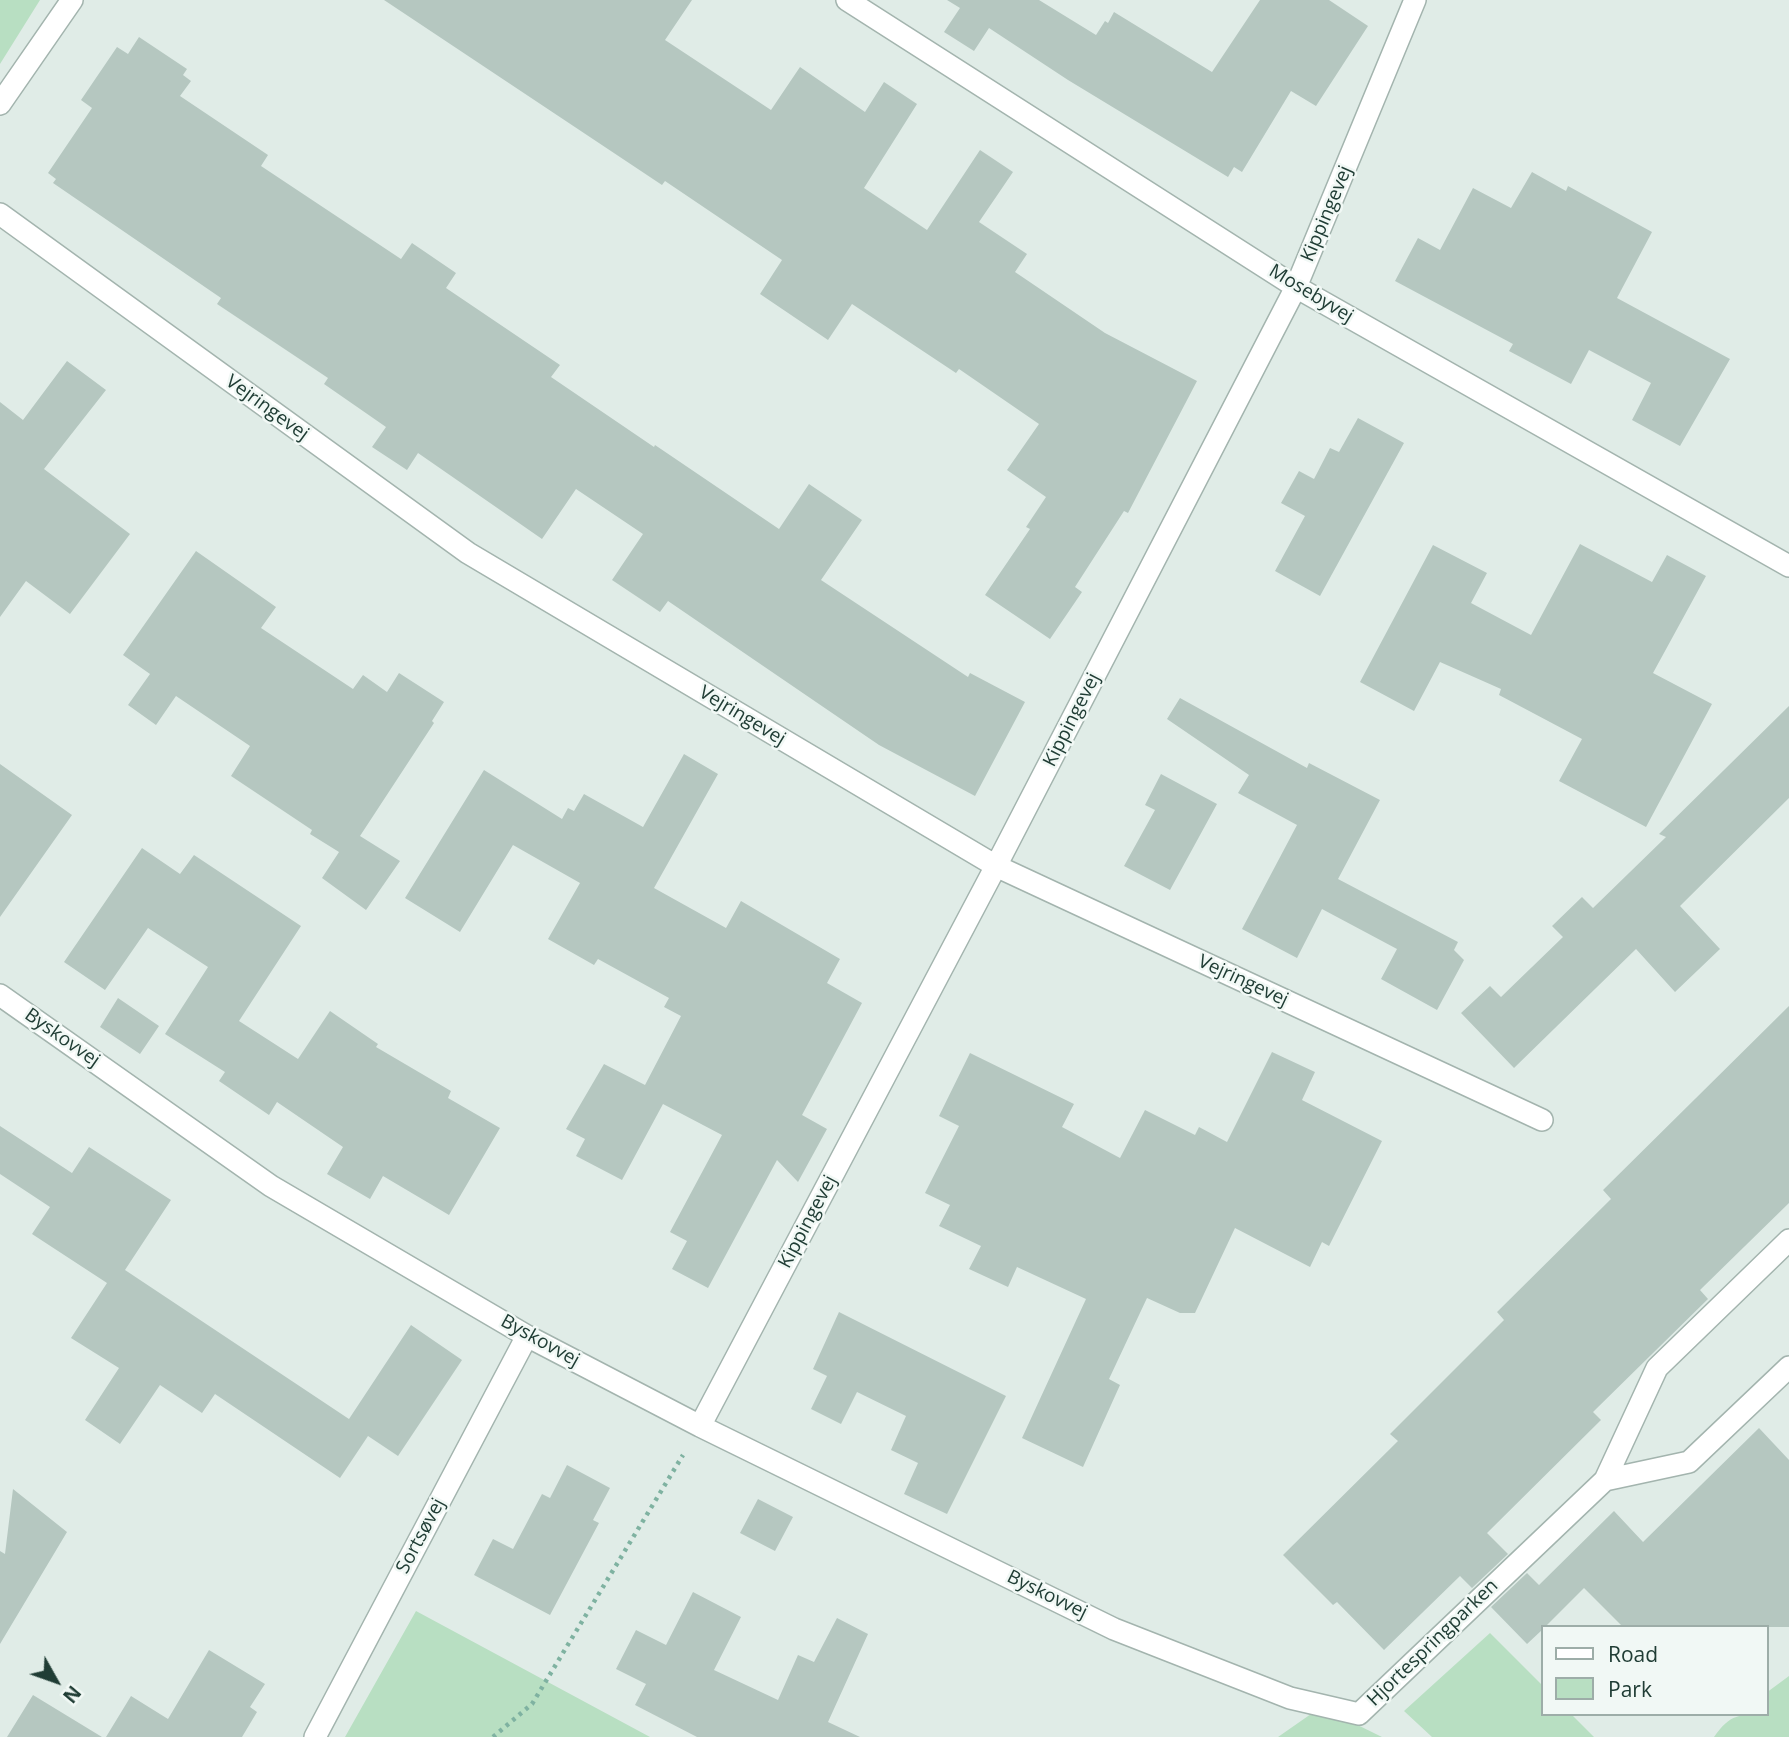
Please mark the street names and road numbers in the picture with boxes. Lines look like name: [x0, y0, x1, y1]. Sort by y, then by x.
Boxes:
street label: Kippingevej: [1297, 163, 1357, 265]
street label: Mosebyvej: [1265, 260, 1357, 328]
street label: Vejringevej: [221, 370, 313, 446]
street label: Kippingevej: [1039, 669, 1105, 771]
street label: Vejringevej: [695, 681, 789, 751]
street label: Vejringevej: [1194, 950, 1292, 1012]
street label: Byskovvej: [20, 1004, 104, 1072]
street label: Kippingevej: [774, 1172, 842, 1272]
street label: Byskovvej: [497, 1310, 583, 1372]
street label: Sortsøvej: [392, 1495, 450, 1577]
street label: Byskovvej: [1003, 1566, 1091, 1624]
street label: Hjortespringparken: [1363, 1575, 1503, 1711]

